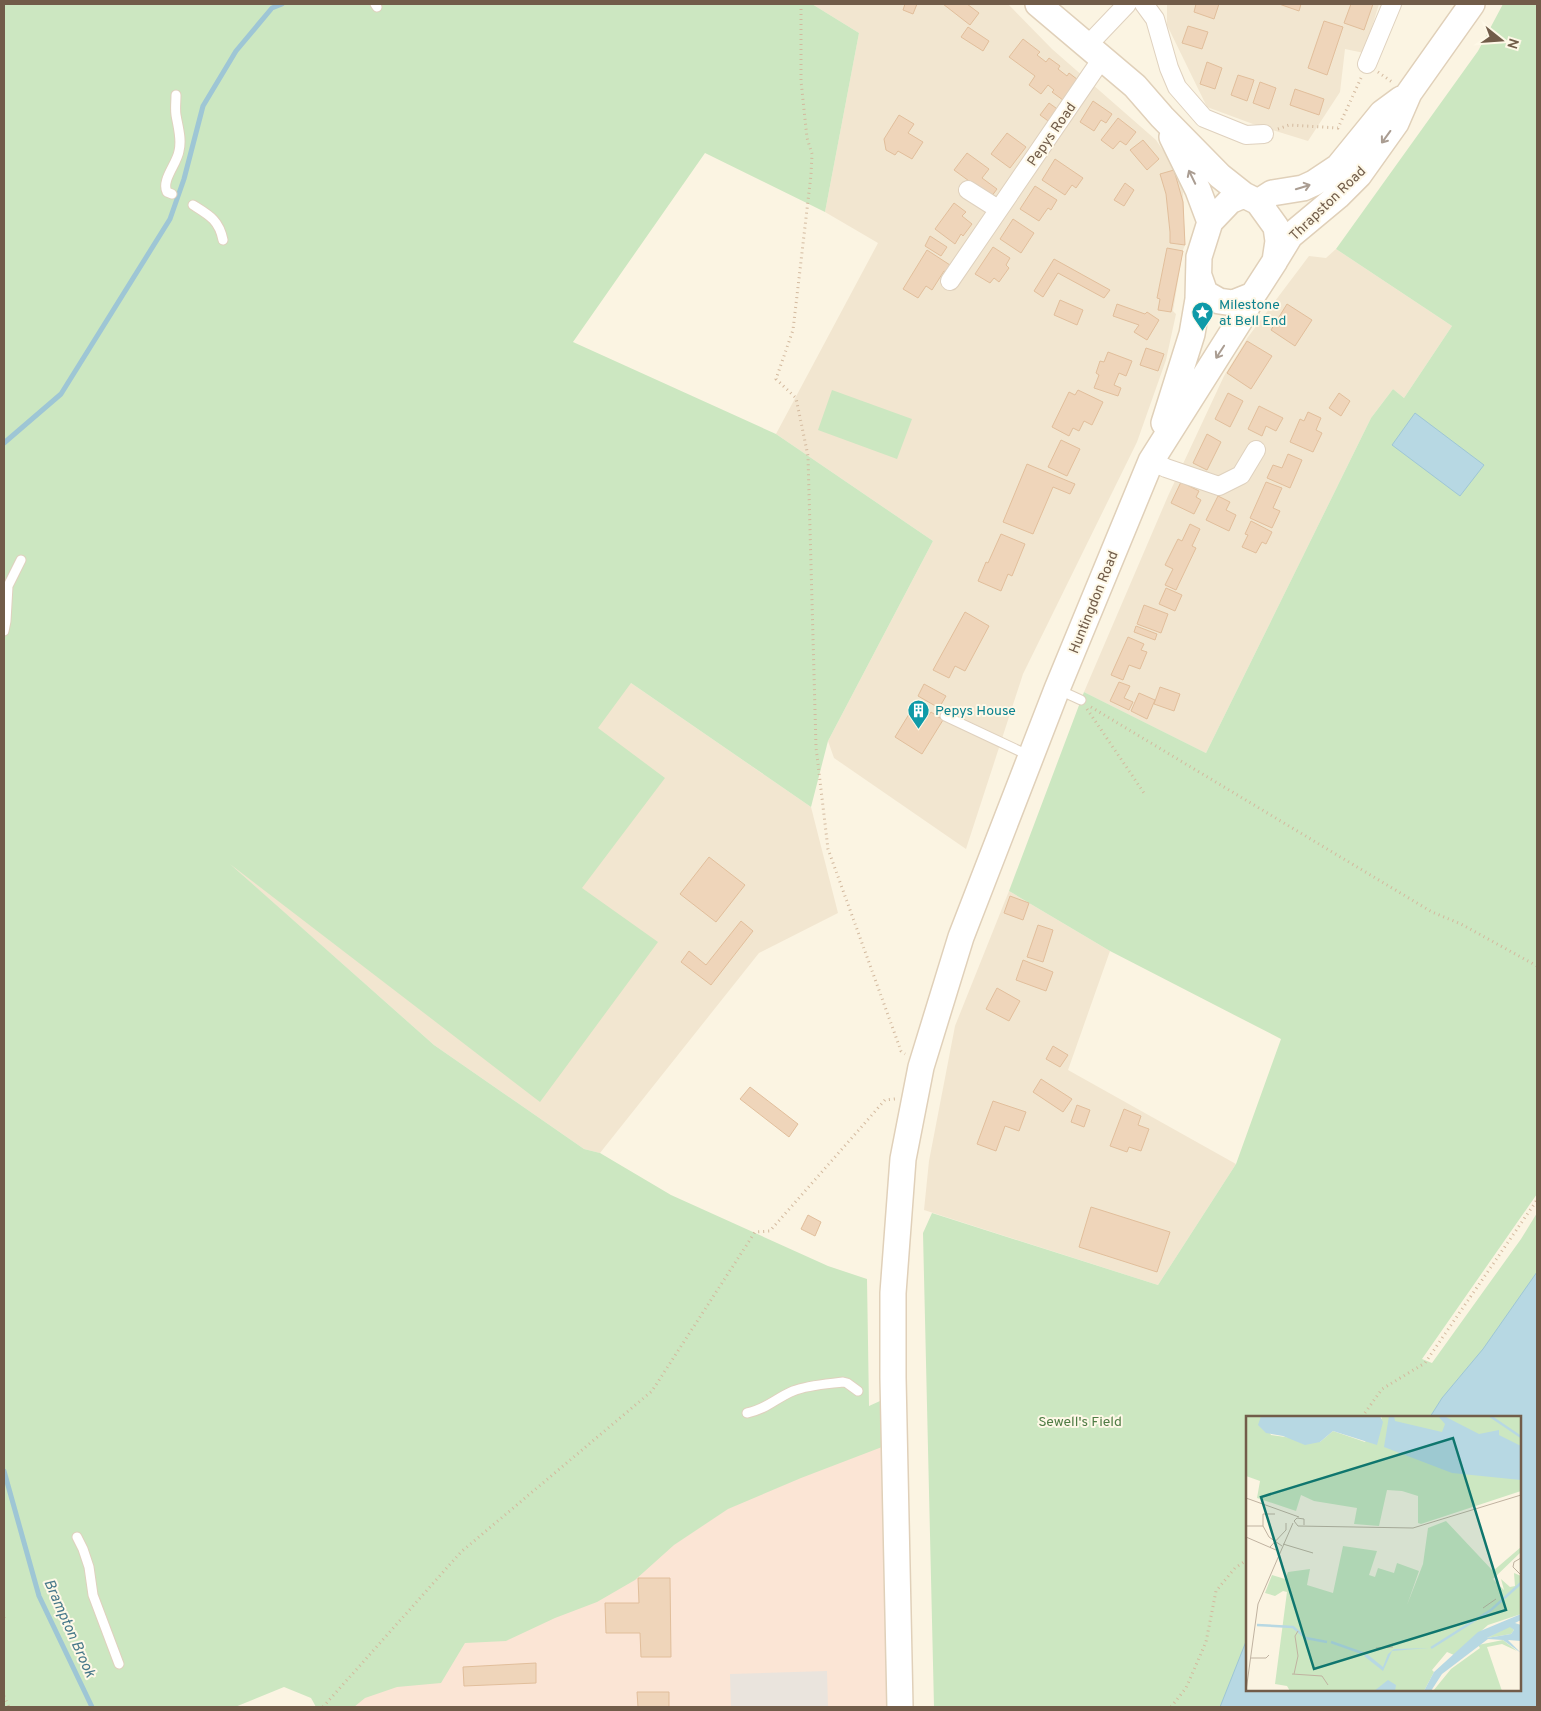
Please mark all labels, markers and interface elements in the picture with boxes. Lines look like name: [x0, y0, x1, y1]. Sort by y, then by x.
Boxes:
north arrow: [1476, 15, 1526, 65]
text: N: [1502, 36, 1522, 51]
street label: Pepys Road: [1024, 100, 1080, 170]
one-way arrow: [1381, 129, 1391, 143]
street label: Thrapston Road: [1286, 163, 1370, 245]
one-way arrow: [1186, 170, 1196, 185]
one-way arrow: [1295, 181, 1311, 191]
place label: Milestone at Bell End: [1219, 297, 1286, 330]
place icon: Milestone at Bell End: [1191, 300, 1215, 331]
one-way arrow: [1214, 345, 1225, 359]
street label: Huntingdon Road: [1066, 549, 1123, 656]
building icon: Pepys House: [907, 698, 931, 729]
place label: Pepys House: [935, 703, 1016, 720]
park label: Sewell's Field: [1038, 1414, 1122, 1431]
inset map: [1246, 1416, 1521, 1691]
water label: Brampton Brook: [38, 1576, 99, 1681]

